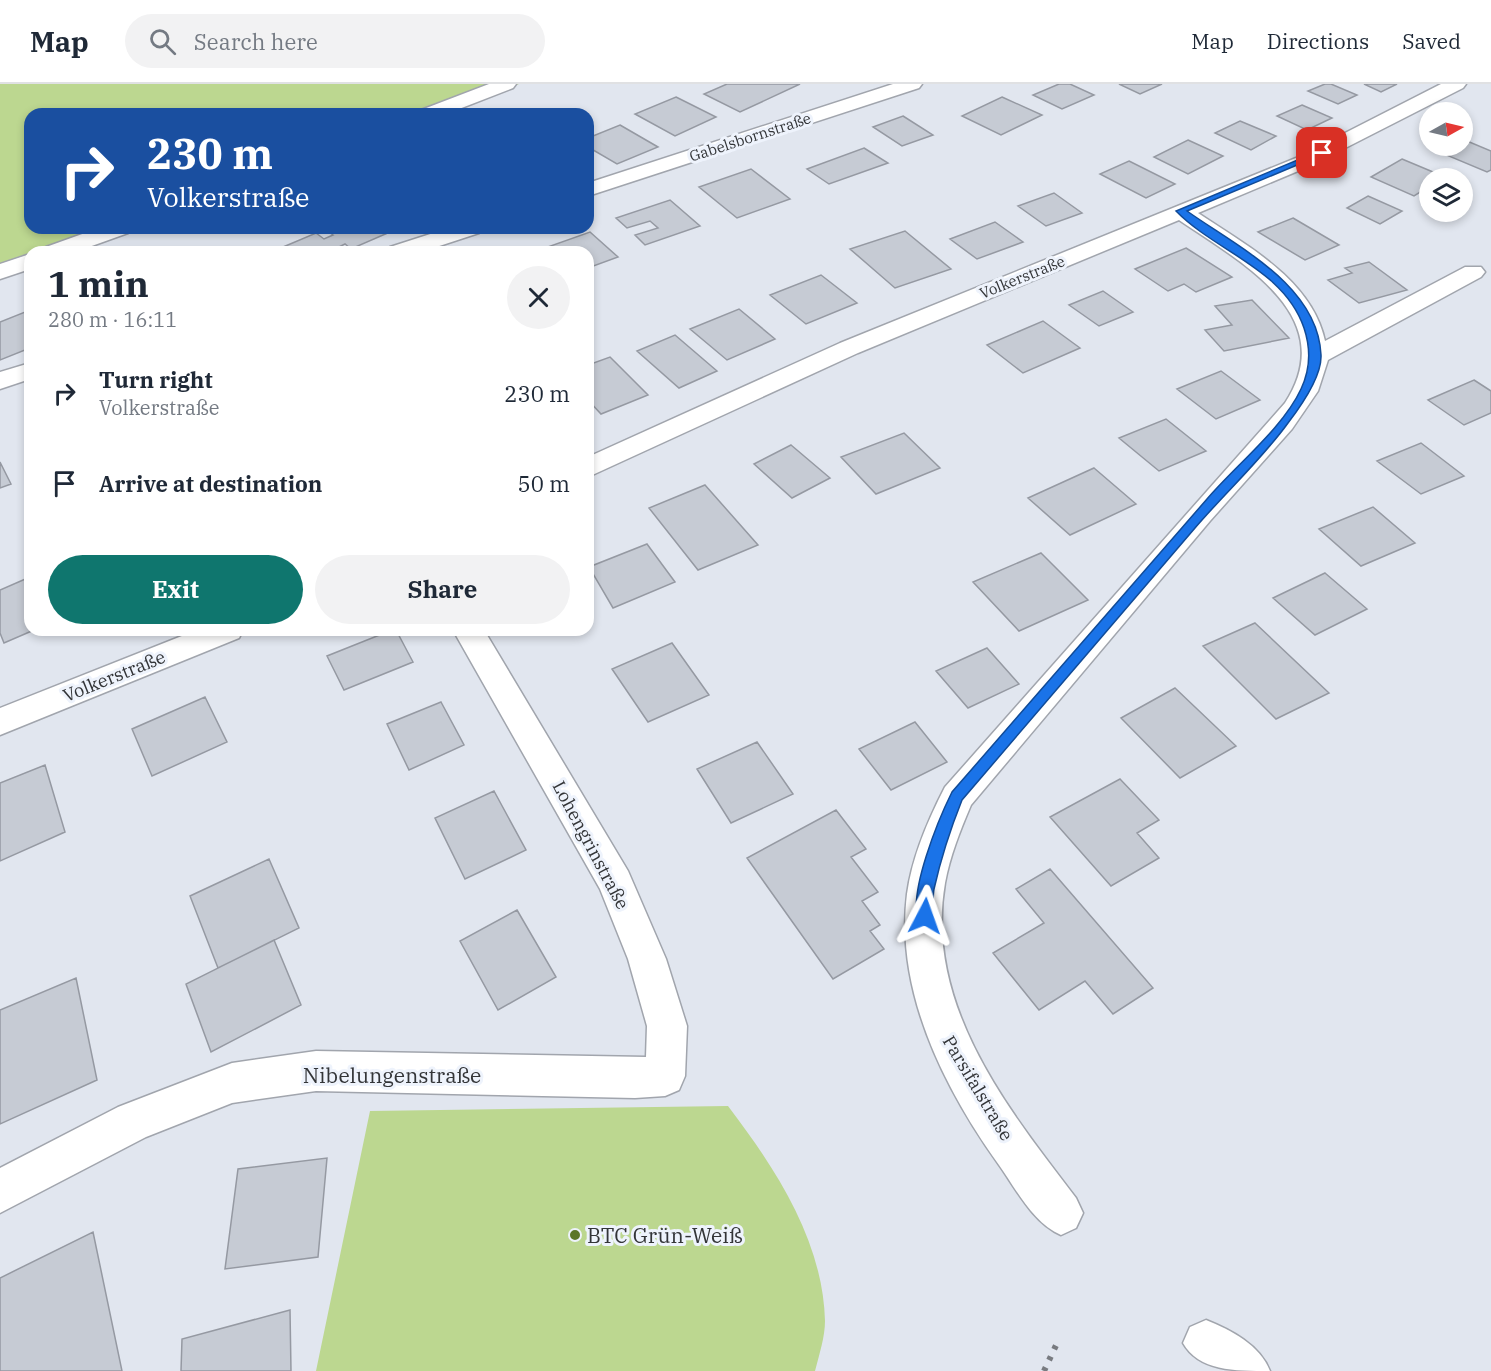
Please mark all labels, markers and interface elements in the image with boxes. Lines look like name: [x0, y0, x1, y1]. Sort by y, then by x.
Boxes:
search box: [125, 14, 545, 68]
text: Map: [30, 23, 89, 60]
icon: search: [146, 25, 179, 58]
text: Search here: [194, 27, 318, 56]
text: Map: [1191, 27, 1234, 55]
text: Directions: [1267, 27, 1369, 55]
text: Saved: [1402, 27, 1461, 55]
north arrow: [1419, 102, 1473, 156]
map controls: [1419, 102, 1473, 222]
street label: Gabelsbornstraße: [687, 108, 813, 166]
text: 230 m: [147, 126, 273, 181]
pin: [1296, 127, 1347, 178]
icon: right: [48, 132, 126, 210]
icon: arrive: [1305, 136, 1338, 169]
button: layers: [1419, 168, 1473, 222]
text: Volkerstraße: [147, 179, 310, 214]
street label: Volkerstraße: [977, 251, 1067, 303]
text: 1 min: [48, 260, 149, 307]
button: close: [507, 266, 570, 329]
text: 280 m · 16:11: [48, 306, 177, 333]
text: Turn right: [99, 365, 213, 394]
icon: right: [48, 377, 81, 410]
text: 230 m: [504, 379, 570, 408]
text: Volkerstraße: [99, 394, 219, 421]
icon: arrive: [48, 467, 81, 500]
text: Arrive at destination: [99, 469, 322, 498]
text: 50 m: [518, 469, 570, 498]
button: Exit: [48, 555, 303, 624]
button: Share: [315, 555, 570, 624]
street label: Volkerstraße: [59, 645, 169, 707]
street label: Lohengrinstraße: [547, 777, 635, 913]
position arrow: [893, 884, 957, 948]
street label: Parsifalstraße: [938, 1031, 1018, 1145]
street label: Nibelungenstraße: [303, 1061, 481, 1089]
place label: BTC Grün-Weiß: [587, 1221, 743, 1249]
marker: BTC Grün-Weiß: [568, 1228, 582, 1242]

